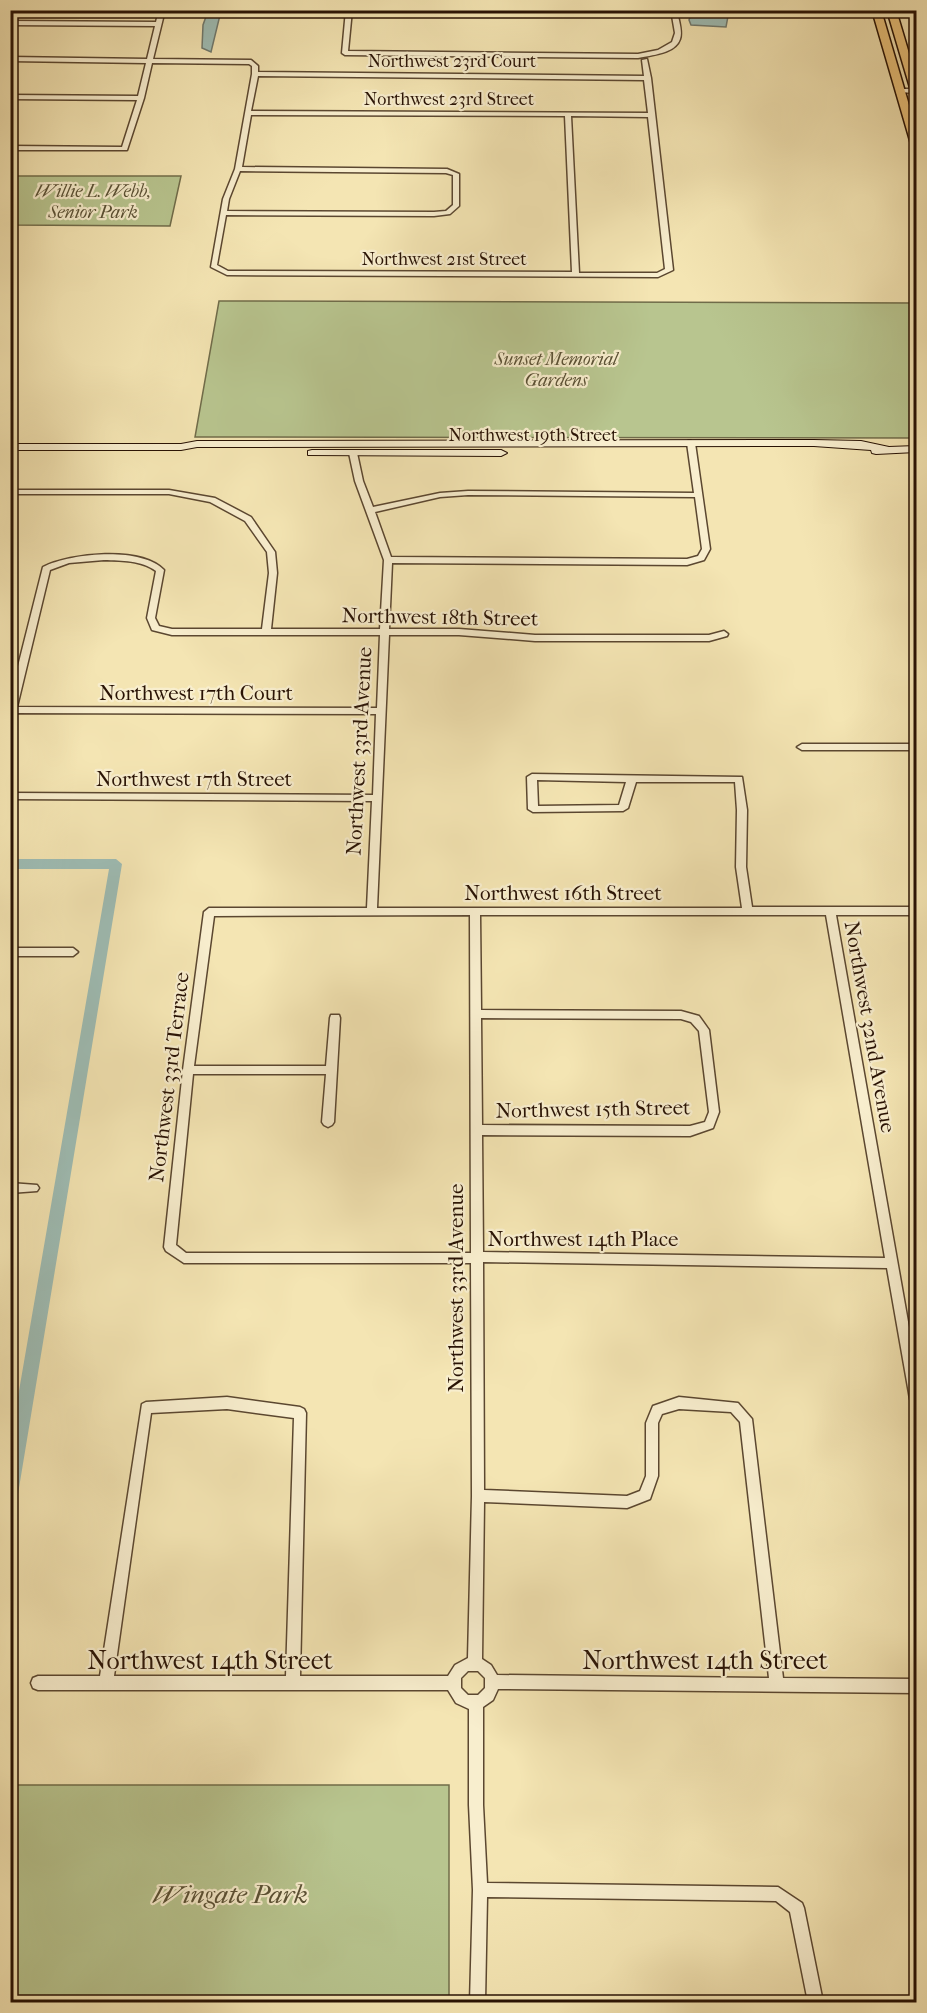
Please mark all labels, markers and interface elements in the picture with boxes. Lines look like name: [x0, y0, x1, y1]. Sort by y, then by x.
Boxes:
street label: Northwest 23rd Court: [368, 51, 537, 72]
street label: Northwest 23rd Street: [364, 89, 535, 110]
park label: Willie L. Webb, Senior Park: [35, 181, 151, 223]
street label: Northwest 21st Street: [361, 249, 527, 270]
park label: Sunset Memorial Gardens: [494, 349, 620, 391]
street label: Northwest 19th Street: [449, 425, 618, 446]
street label: Northwest 18th Street: [342, 603, 539, 631]
street label: Northwest 33rd Avenue: [342, 646, 376, 856]
street label: Northwest 17th Court: [99, 681, 293, 705]
street label: Northwest 17th Street: [96, 767, 293, 791]
street label: Northwest 16th Street: [464, 881, 662, 905]
street label: Northwest 32nd Avenue: [840, 919, 900, 1135]
street label: Northwest 33rd Terrace: [144, 971, 194, 1183]
street label: Northwest 15th Street: [495, 1095, 691, 1123]
street label: Northwest 33rd Avenue: [444, 1184, 468, 1392]
street label: Northwest 14th Place: [488, 1227, 678, 1251]
street label: Northwest 14th Street: [87, 1645, 334, 1676]
street label: Northwest 14th Street: [582, 1645, 829, 1676]
park label: Wingate Park: [152, 1879, 308, 1910]

